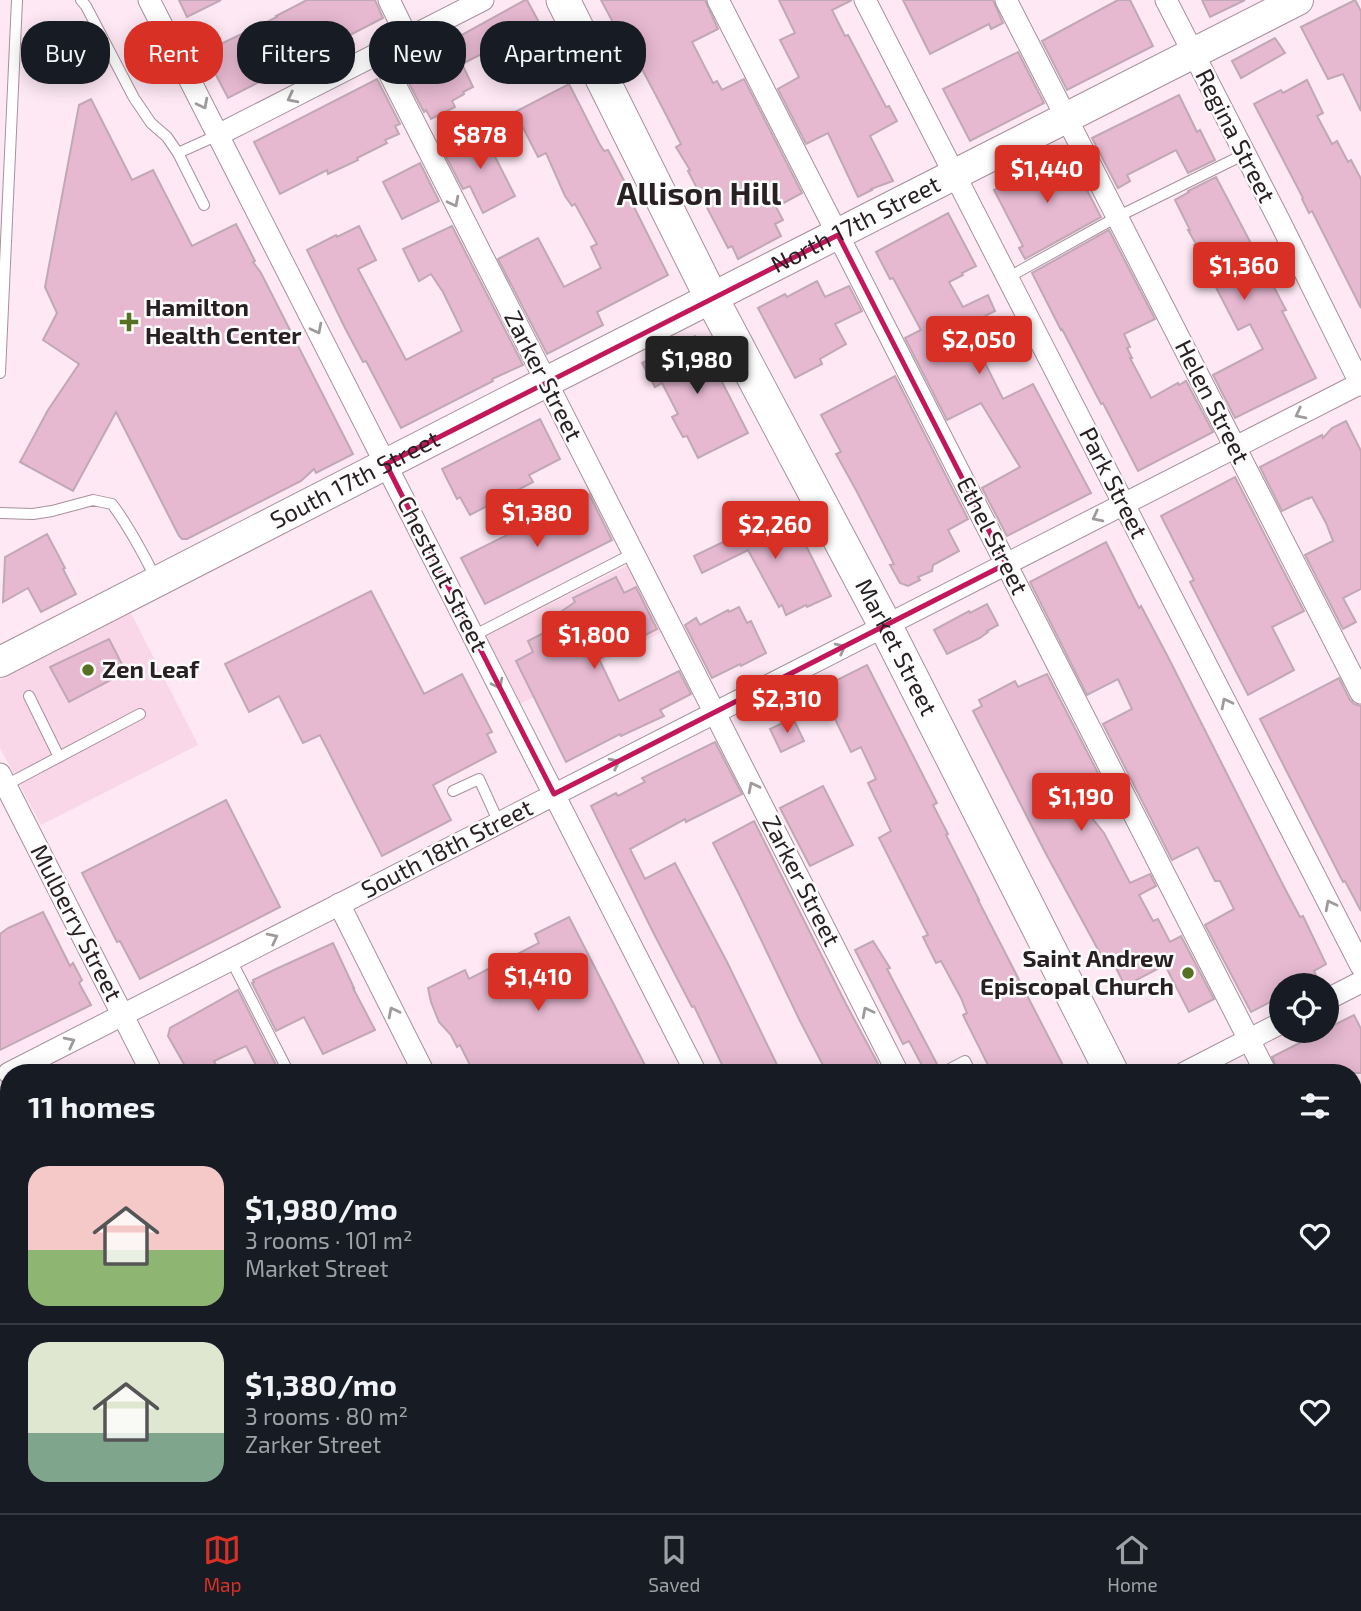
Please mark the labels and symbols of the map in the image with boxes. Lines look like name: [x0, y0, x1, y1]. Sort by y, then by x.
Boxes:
street label: Regina Street: [1190, 64, 1282, 207]
one-way arrow: [287, 89, 299, 103]
one-way arrow: [194, 97, 208, 110]
pin: $878: [439, 111, 521, 171]
pin: $1,440: [990, 146, 1104, 205]
street label: North 17th Street: [766, 168, 944, 278]
district label: Allison Hill: [617, 173, 782, 211]
one-way arrow: [446, 194, 460, 207]
pin: $1,360: [1187, 243, 1301, 302]
place label: Hamilton Health Center: [145, 292, 302, 349]
street label: Zarker Street: [499, 305, 590, 445]
marker: Hamilton Health Center: [119, 312, 139, 332]
pin: $2,050: [922, 316, 1036, 376]
one-way arrow: [309, 322, 323, 334]
street label: Helen Street: [1170, 335, 1257, 468]
pin: $1,980: [640, 336, 754, 396]
one-way arrow: [1295, 406, 1307, 419]
street label: Park Street: [1074, 422, 1155, 543]
street label: South 17th Street: [265, 423, 444, 534]
street label: Ethel Street: [951, 472, 1035, 599]
pin: $1,380: [480, 490, 594, 549]
street label: Chestnut Street: [392, 491, 495, 656]
pin: $2,260: [718, 502, 832, 561]
one-way arrow: [1092, 509, 1105, 523]
street label: Market Street: [850, 573, 944, 720]
pin: $1,800: [537, 612, 651, 671]
one-way arrow: [834, 643, 846, 656]
place label: Zen Leaf: [102, 654, 200, 683]
marker: Zen Leaf: [80, 662, 96, 678]
pin: $2,310: [730, 676, 844, 735]
one-way arrow: [490, 677, 504, 690]
one-way arrow: [1220, 698, 1234, 710]
one-way arrow: [608, 758, 620, 772]
pin: $1,190: [1024, 774, 1138, 833]
one-way arrow: [747, 782, 761, 794]
street label: South 18th Street: [356, 792, 537, 903]
street label: Zarker Street: [757, 810, 848, 950]
street label: Mulberry Street: [25, 839, 129, 1005]
one-way arrow: [1324, 900, 1338, 913]
one-way arrow: [266, 933, 278, 947]
place label: Saint Andrew Episcopal Church: [980, 943, 1175, 1000]
pin: $1,410: [481, 954, 595, 1013]
marker: Saint Andrew Episcopal Church: [1180, 965, 1196, 981]
one-way arrow: [388, 1007, 402, 1019]
one-way arrow: [862, 1007, 876, 1019]
one-way arrow: [63, 1036, 75, 1050]

